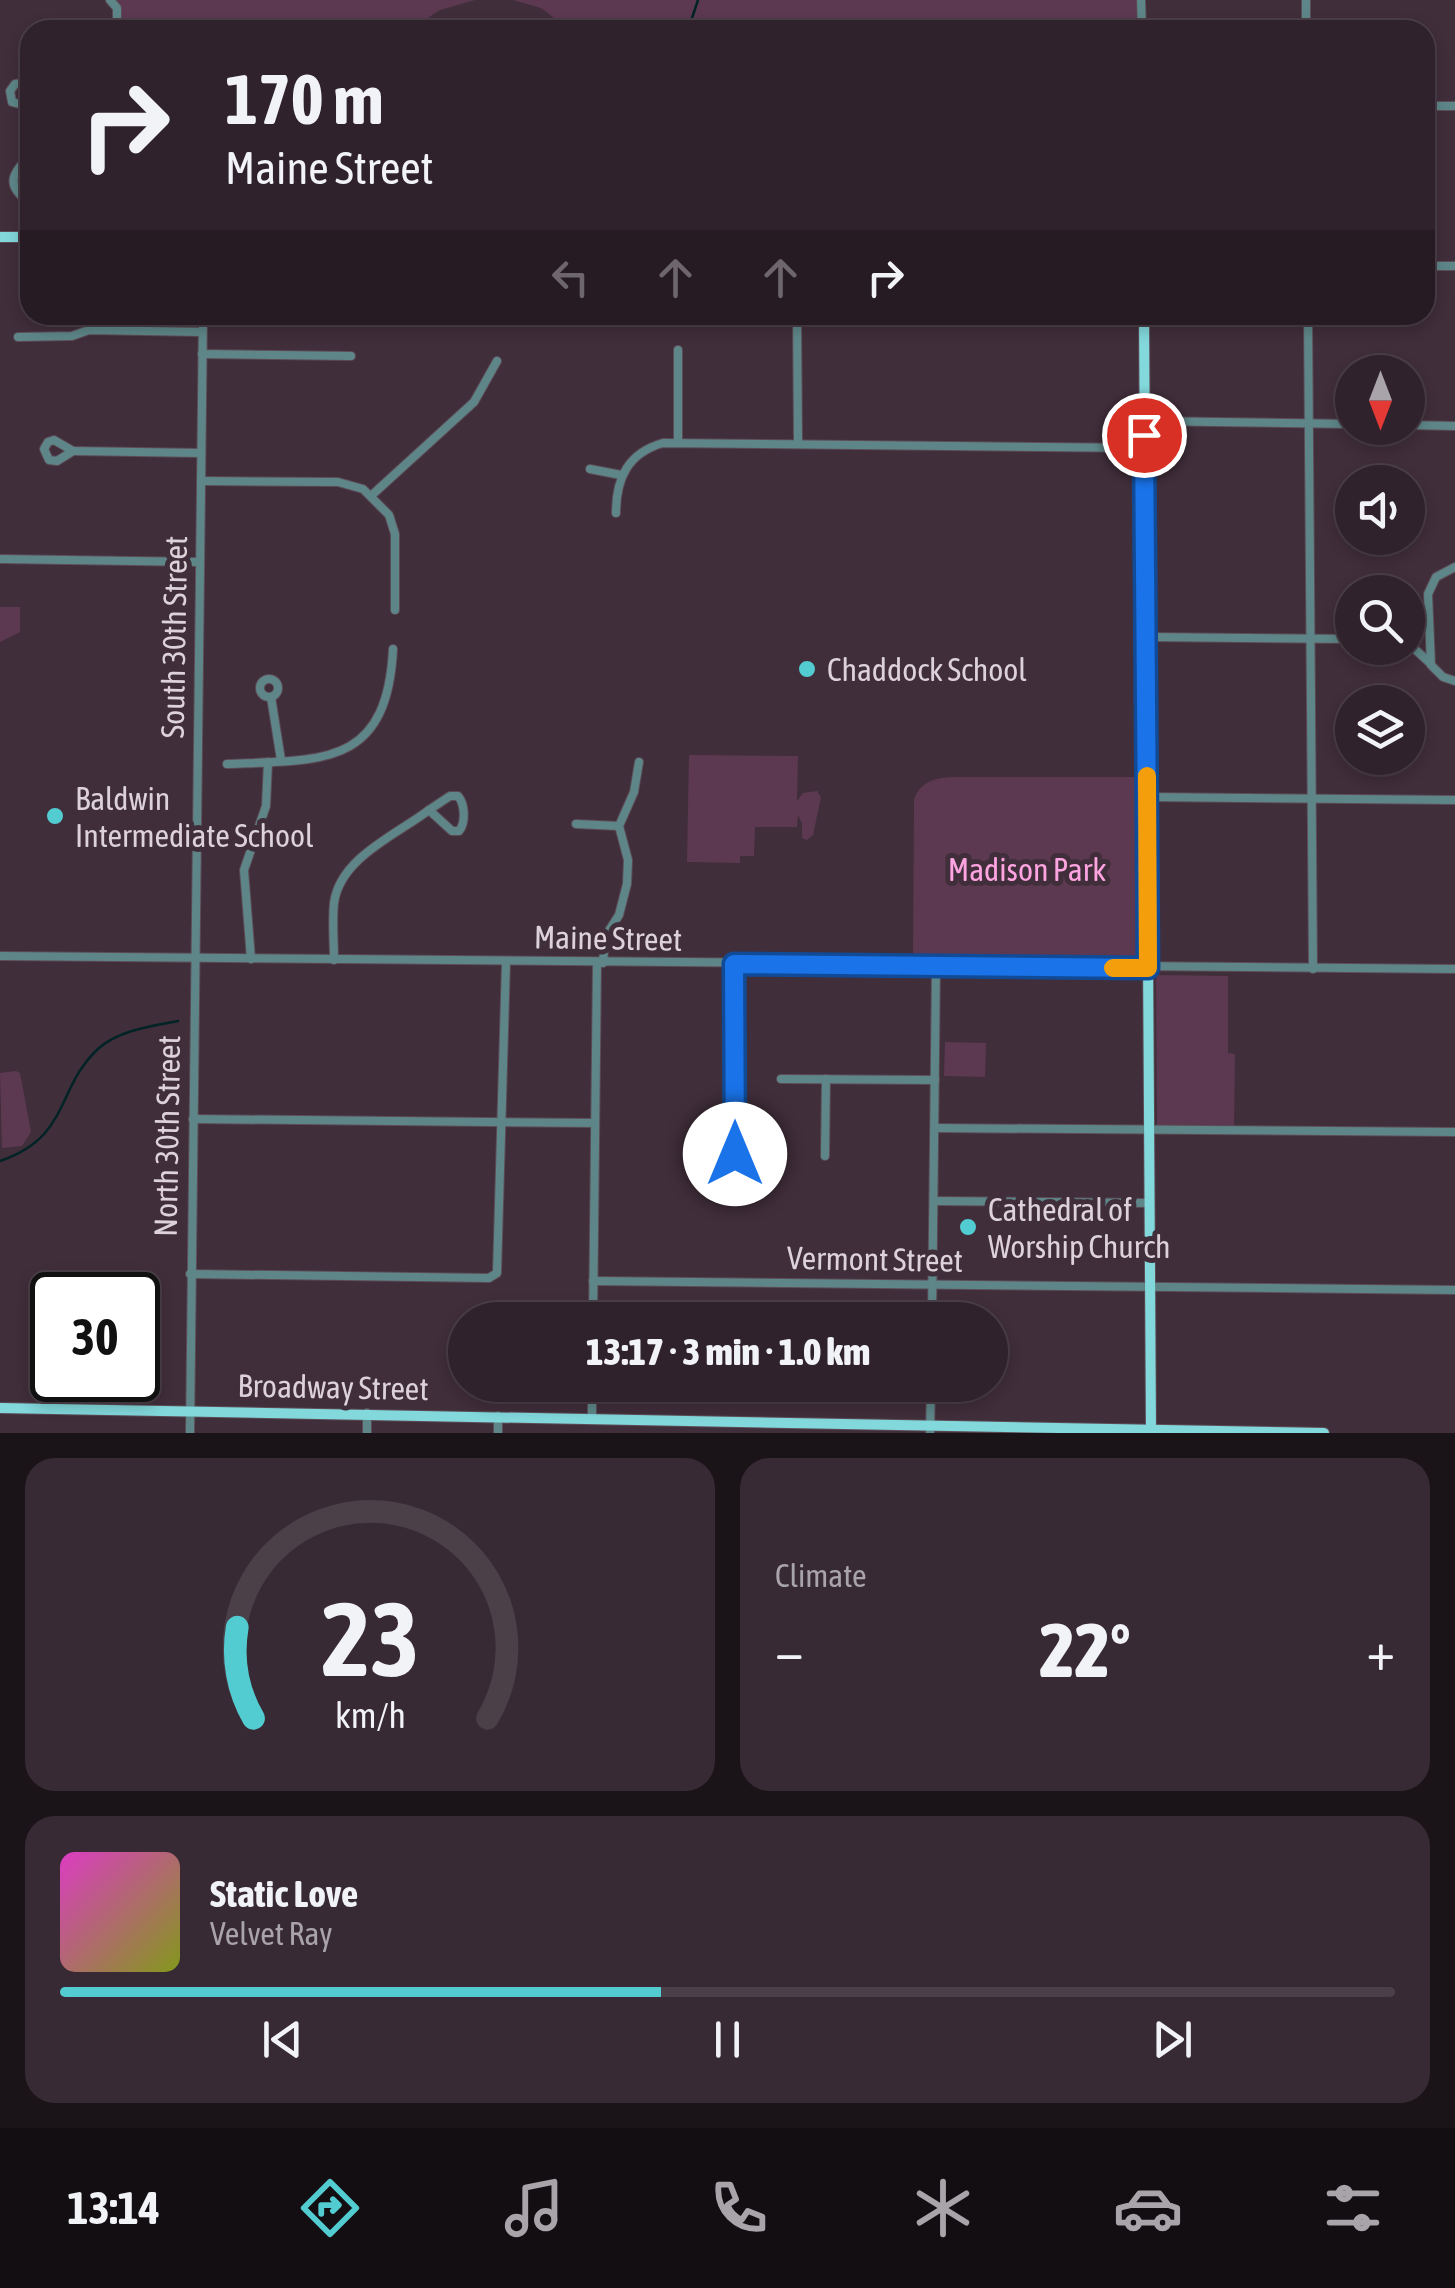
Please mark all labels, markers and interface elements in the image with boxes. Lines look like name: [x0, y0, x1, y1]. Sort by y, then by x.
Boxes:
text: 170 m: [225, 59, 384, 139]
icon: right: [60, 60, 190, 190]
text: Maine Street: [225, 142, 434, 194]
icon: left: [543, 250, 598, 305]
icon: ahead: [648, 250, 703, 305]
icon: ahead: [753, 250, 808, 305]
icon: right: [858, 250, 913, 305]
north arrow: [1335, 355, 1425, 445]
map controls: [1335, 355, 1425, 775]
pin: [1102, 393, 1187, 478]
icon: arrive: [1117, 408, 1172, 463]
button: sound: [1335, 465, 1425, 555]
street label: South 30th Street: [154, 535, 194, 739]
button: search: [1335, 575, 1425, 665]
place label: Chaddock School: [827, 651, 1027, 688]
marker: Chaddock School: [796, 658, 818, 680]
button: layers: [1335, 685, 1425, 775]
place label: Baldwin Intermediate School: [75, 780, 314, 854]
marker: Baldwin Intermediate School: [44, 805, 66, 827]
park label: Madison Park: [948, 851, 1106, 888]
street label: Maine Street: [534, 918, 682, 958]
street label: North 30th Street: [147, 1035, 187, 1237]
position arrow: [683, 1102, 787, 1206]
place label: Cathedral of Worship Church: [988, 1191, 1171, 1265]
marker: Cathedral of Worship Church: [957, 1216, 979, 1238]
street label: Vermont Street: [787, 1239, 963, 1279]
speed limit sign: 30: [30, 1272, 160, 1402]
text: 13:17 · 3 min · 1.0 km: [586, 1330, 870, 1373]
street label: Broadway Street: [237, 1367, 429, 1407]
text: Climate: [775, 1557, 867, 1594]
text: 23: [321, 1579, 419, 1698]
text: 22°: [1039, 1607, 1131, 1693]
text: −: [775, 1619, 804, 1682]
text: +: [1366, 1619, 1395, 1682]
text: km/h: [335, 1695, 405, 1736]
text: Static Love: [210, 1872, 358, 1915]
text: Velvet Ray: [210, 1915, 332, 1952]
icon: previous: [255, 2012, 310, 2067]
icon: pause: [700, 2012, 755, 2067]
icon: next: [1145, 2012, 1200, 2067]
icon: directions: [295, 2173, 365, 2243]
icon: music: [499, 2173, 569, 2243]
icon: phone: [704, 2173, 774, 2243]
icon: climate: [908, 2173, 978, 2243]
icon: car: [1113, 2173, 1183, 2243]
icon: filters: [1318, 2173, 1388, 2243]
text: 13:14: [67, 2182, 160, 2234]

